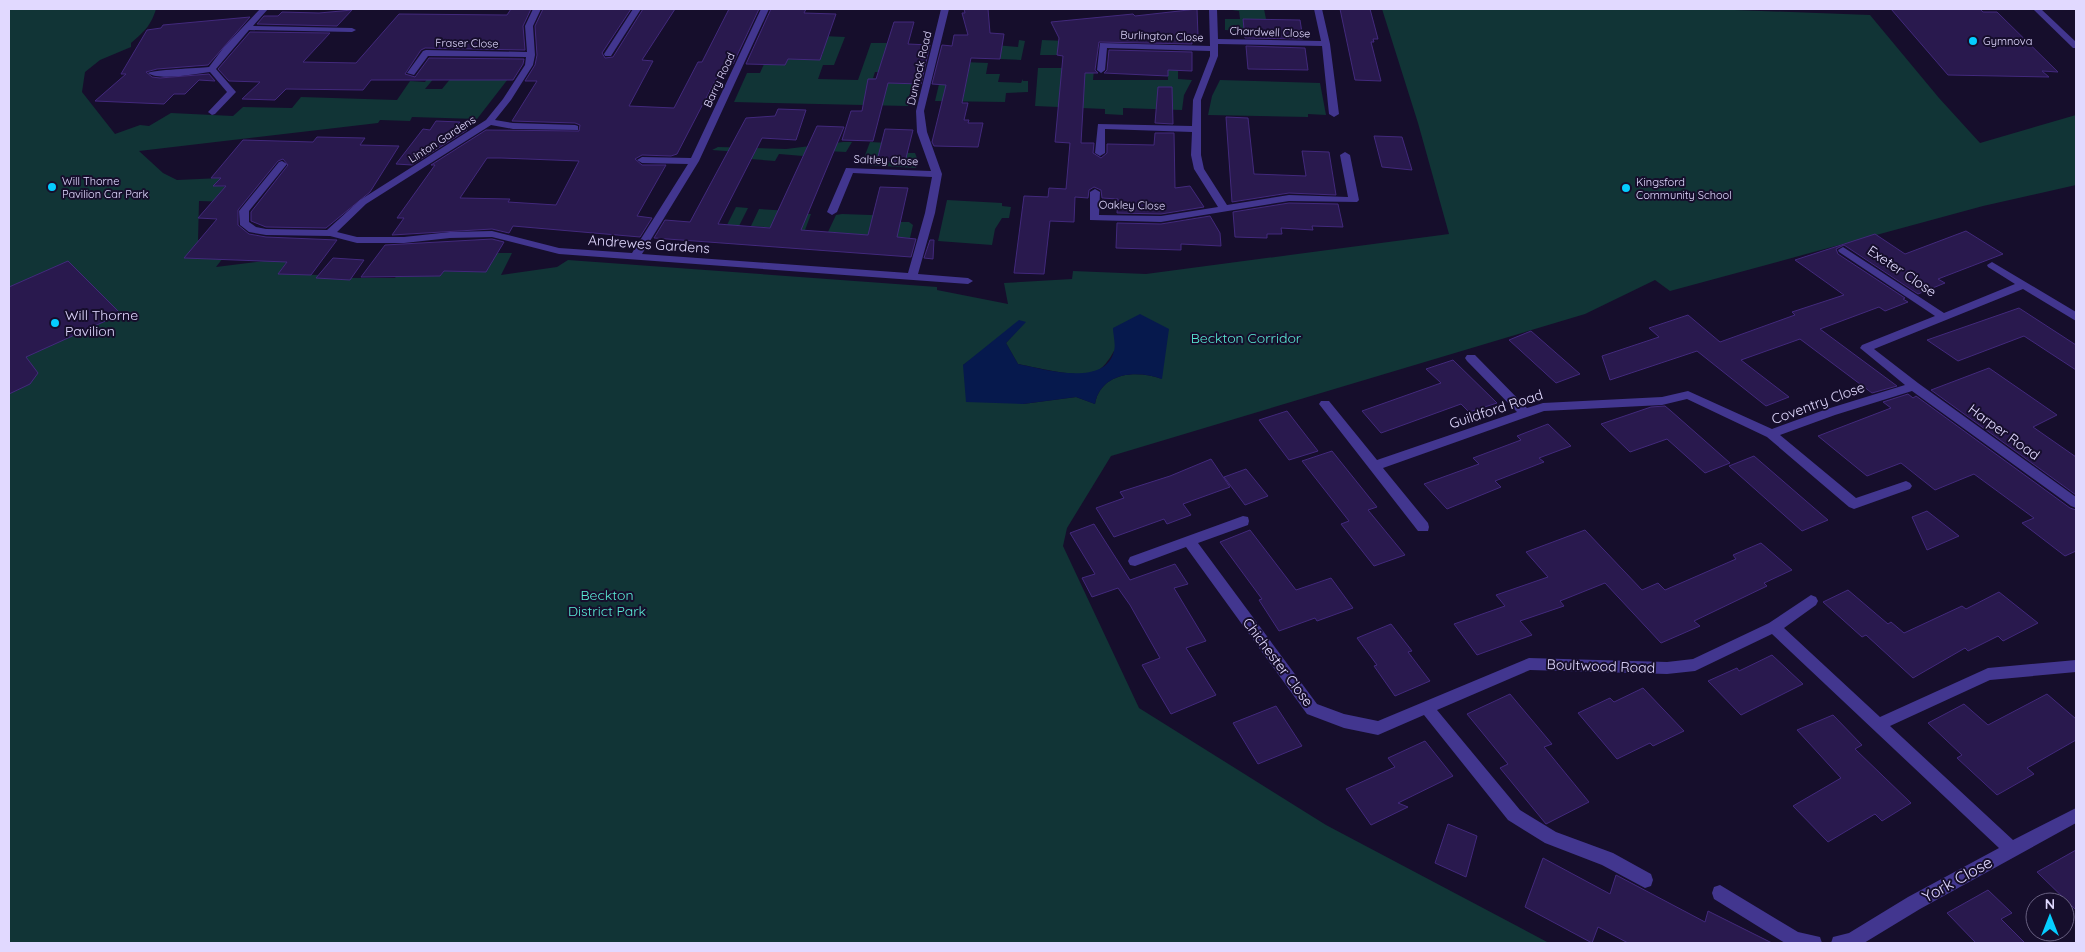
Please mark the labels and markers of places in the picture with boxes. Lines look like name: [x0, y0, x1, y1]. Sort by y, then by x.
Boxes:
place label: Gymnova: [1983, 34, 2032, 48]
marker: Gymnova: [1967, 35, 1979, 47]
place label: Will Thorne Pavilion Car Park: [62, 174, 149, 201]
place label: Kingsford Community School: [1636, 175, 1732, 202]
marker: Will Thorne Pavilion Car Park: [46, 181, 58, 193]
marker: Kingsford Community School: [1620, 182, 1632, 194]
place label: Will Thorne Pavilion: [65, 306, 138, 340]
marker: Will Thorne Pavilion: [49, 317, 61, 329]

